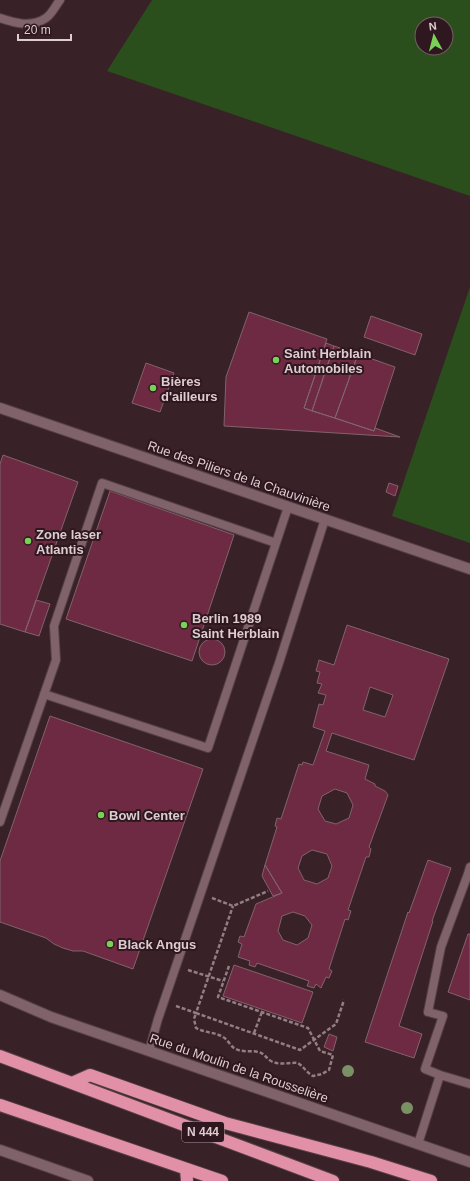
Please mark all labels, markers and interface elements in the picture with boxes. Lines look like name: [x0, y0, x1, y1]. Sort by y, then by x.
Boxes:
scale bar: [18, 16, 71, 42]
north arrow: [414, 16, 454, 56]
text: N: [428, 20, 438, 33]
text: 20 m: [24, 23, 51, 37]
place label: Saint Herblain Automobiles: [284, 346, 371, 376]
marker: Saint Herblain Automobiles: [271, 355, 281, 365]
place label: Bières d'ailleurs: [161, 374, 218, 404]
marker: Bières d'ailleurs: [148, 383, 158, 393]
street label: Rue des Piliers de la Chauvinière: [146, 438, 332, 514]
place label: Zone laser Atlantis: [36, 527, 101, 557]
marker: Zone laser Atlantis: [23, 536, 33, 546]
place label: Berlin 1989 Saint Herblain: [192, 611, 279, 641]
marker: Berlin 1989 Saint Herblain: [179, 620, 189, 630]
place label: Bowl Center: [109, 808, 185, 823]
marker: Bowl Center: [96, 810, 106, 820]
place label: Black Angus: [118, 937, 196, 952]
marker: Black Angus: [105, 939, 115, 949]
street label: Rue du Moulin de la Rousselière: [148, 1030, 330, 1106]
road number: N 444: [182, 1122, 224, 1142]

